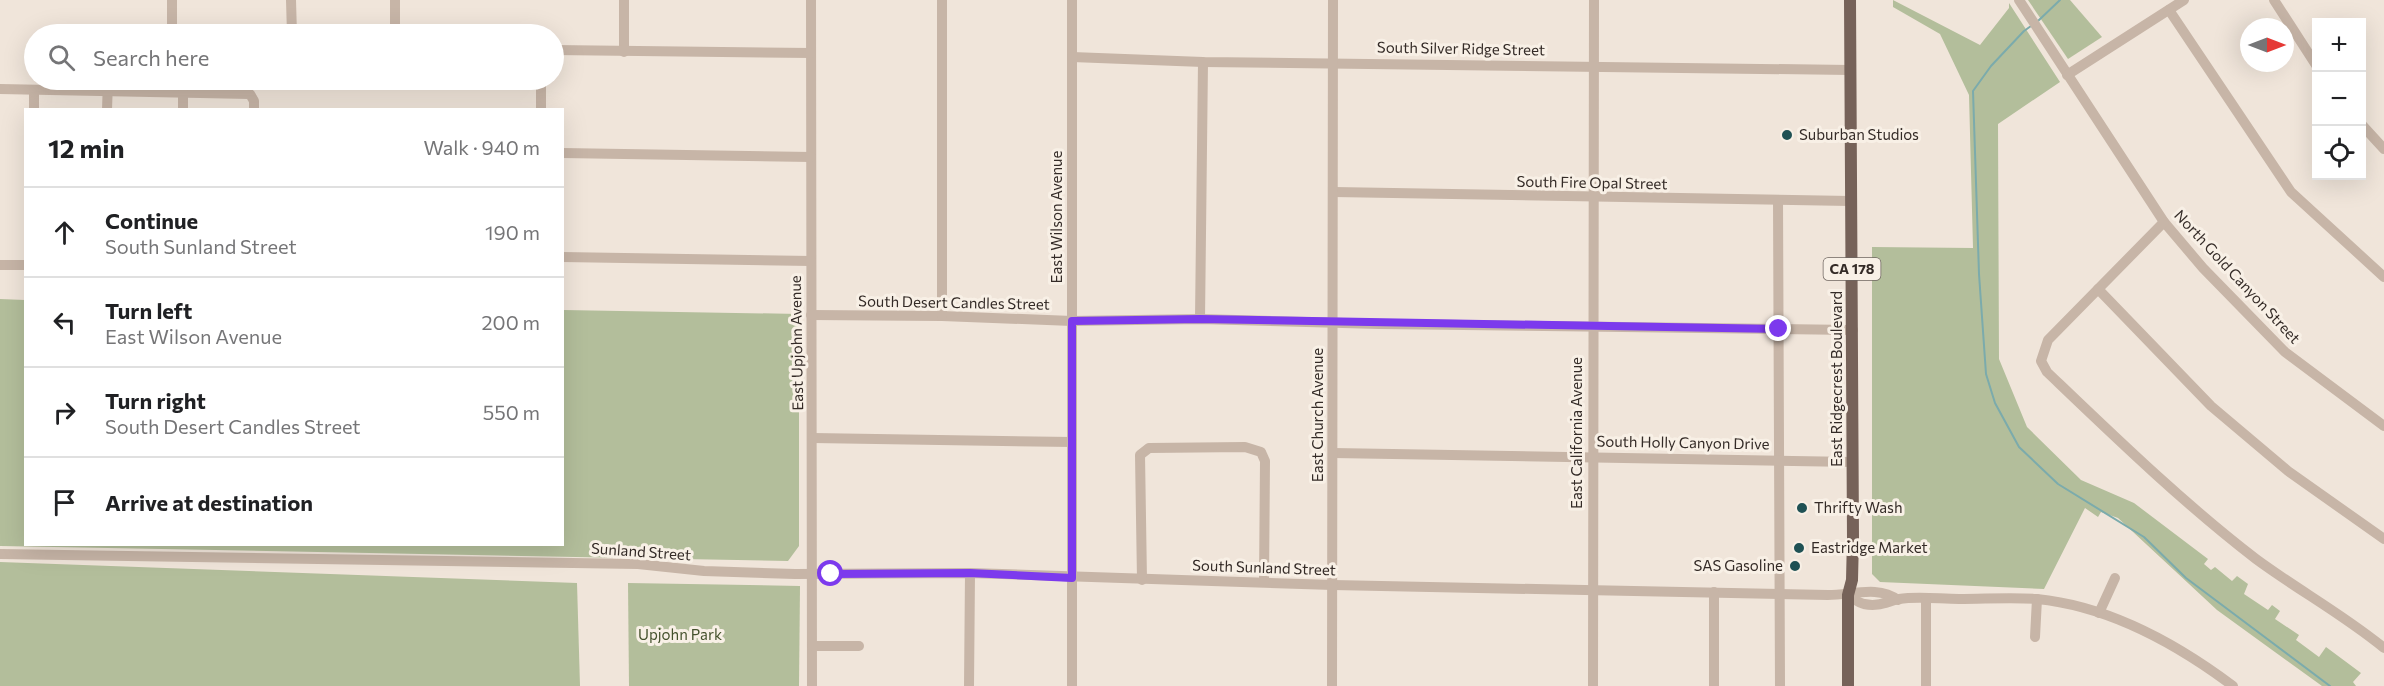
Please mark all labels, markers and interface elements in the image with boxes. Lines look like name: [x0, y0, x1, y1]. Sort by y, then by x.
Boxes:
north arrow: [2240, 18, 2294, 72]
map controls: [2312, 18, 2366, 180]
button: +: [2312, 18, 2366, 72]
search box: [24, 24, 564, 90]
street label: South Silver Ridge Street: [1377, 38, 1545, 58]
icon: search: [45, 41, 78, 74]
text: Search here: [93, 44, 209, 71]
button: −: [2312, 72, 2366, 126]
place label: Suburban Studios: [1799, 125, 1919, 143]
button: locate: [2312, 126, 2366, 180]
marker: Suburban Studios: [1780, 128, 1794, 142]
text: 12 min: [48, 132, 125, 163]
text: Walk · 940 m: [423, 135, 540, 159]
street label: East Wilson Avenue: [1047, 151, 1065, 283]
street label: South Fire Opal Street: [1516, 172, 1668, 192]
street label: North Gold Canyon Street: [2171, 206, 2304, 347]
text: Continue: [105, 207, 198, 234]
icon: ahead: [48, 216, 81, 249]
text: 190 m: [485, 220, 540, 244]
text: South Sunland Street: [105, 234, 297, 258]
road number: CA 178: [1824, 258, 1880, 280]
street label: East Upjohn Avenue: [786, 275, 806, 411]
street label: South Desert Candles Street: [858, 291, 1050, 313]
street label: East Ridgecrest Boulevard: [1827, 291, 1845, 467]
text: Turn left: [105, 297, 192, 324]
icon: left: [48, 306, 81, 339]
text: 200 m: [482, 310, 540, 334]
route end: [1765, 315, 1791, 341]
text: East Wilson Avenue: [105, 324, 282, 348]
street label: East Church Avenue: [1308, 348, 1326, 482]
street label: East California Avenue: [1567, 357, 1585, 509]
text: Turn right: [105, 387, 206, 414]
icon: right: [48, 396, 81, 429]
text: 550 m: [483, 400, 540, 424]
text: South Desert Candles Street: [105, 414, 361, 438]
street label: South Holly Canyon Drive: [1596, 431, 1770, 453]
icon: arrive: [48, 486, 81, 519]
text: Arrive at destination: [105, 489, 313, 516]
place label: Thrifty Wash: [1814, 498, 1903, 516]
marker: Thrifty Wash: [1795, 501, 1809, 515]
place label: Eastridge Market: [1811, 538, 1928, 556]
street label: Sunland Street: [591, 539, 692, 563]
marker: Eastridge Market: [1792, 541, 1806, 555]
street label: South Sunland Street: [1192, 555, 1336, 579]
place label: SAS Gasoline: [1693, 556, 1783, 574]
marker: SAS Gasoline: [1788, 559, 1802, 573]
route start: [817, 560, 843, 586]
park label: Upjohn Park: [638, 625, 722, 643]

